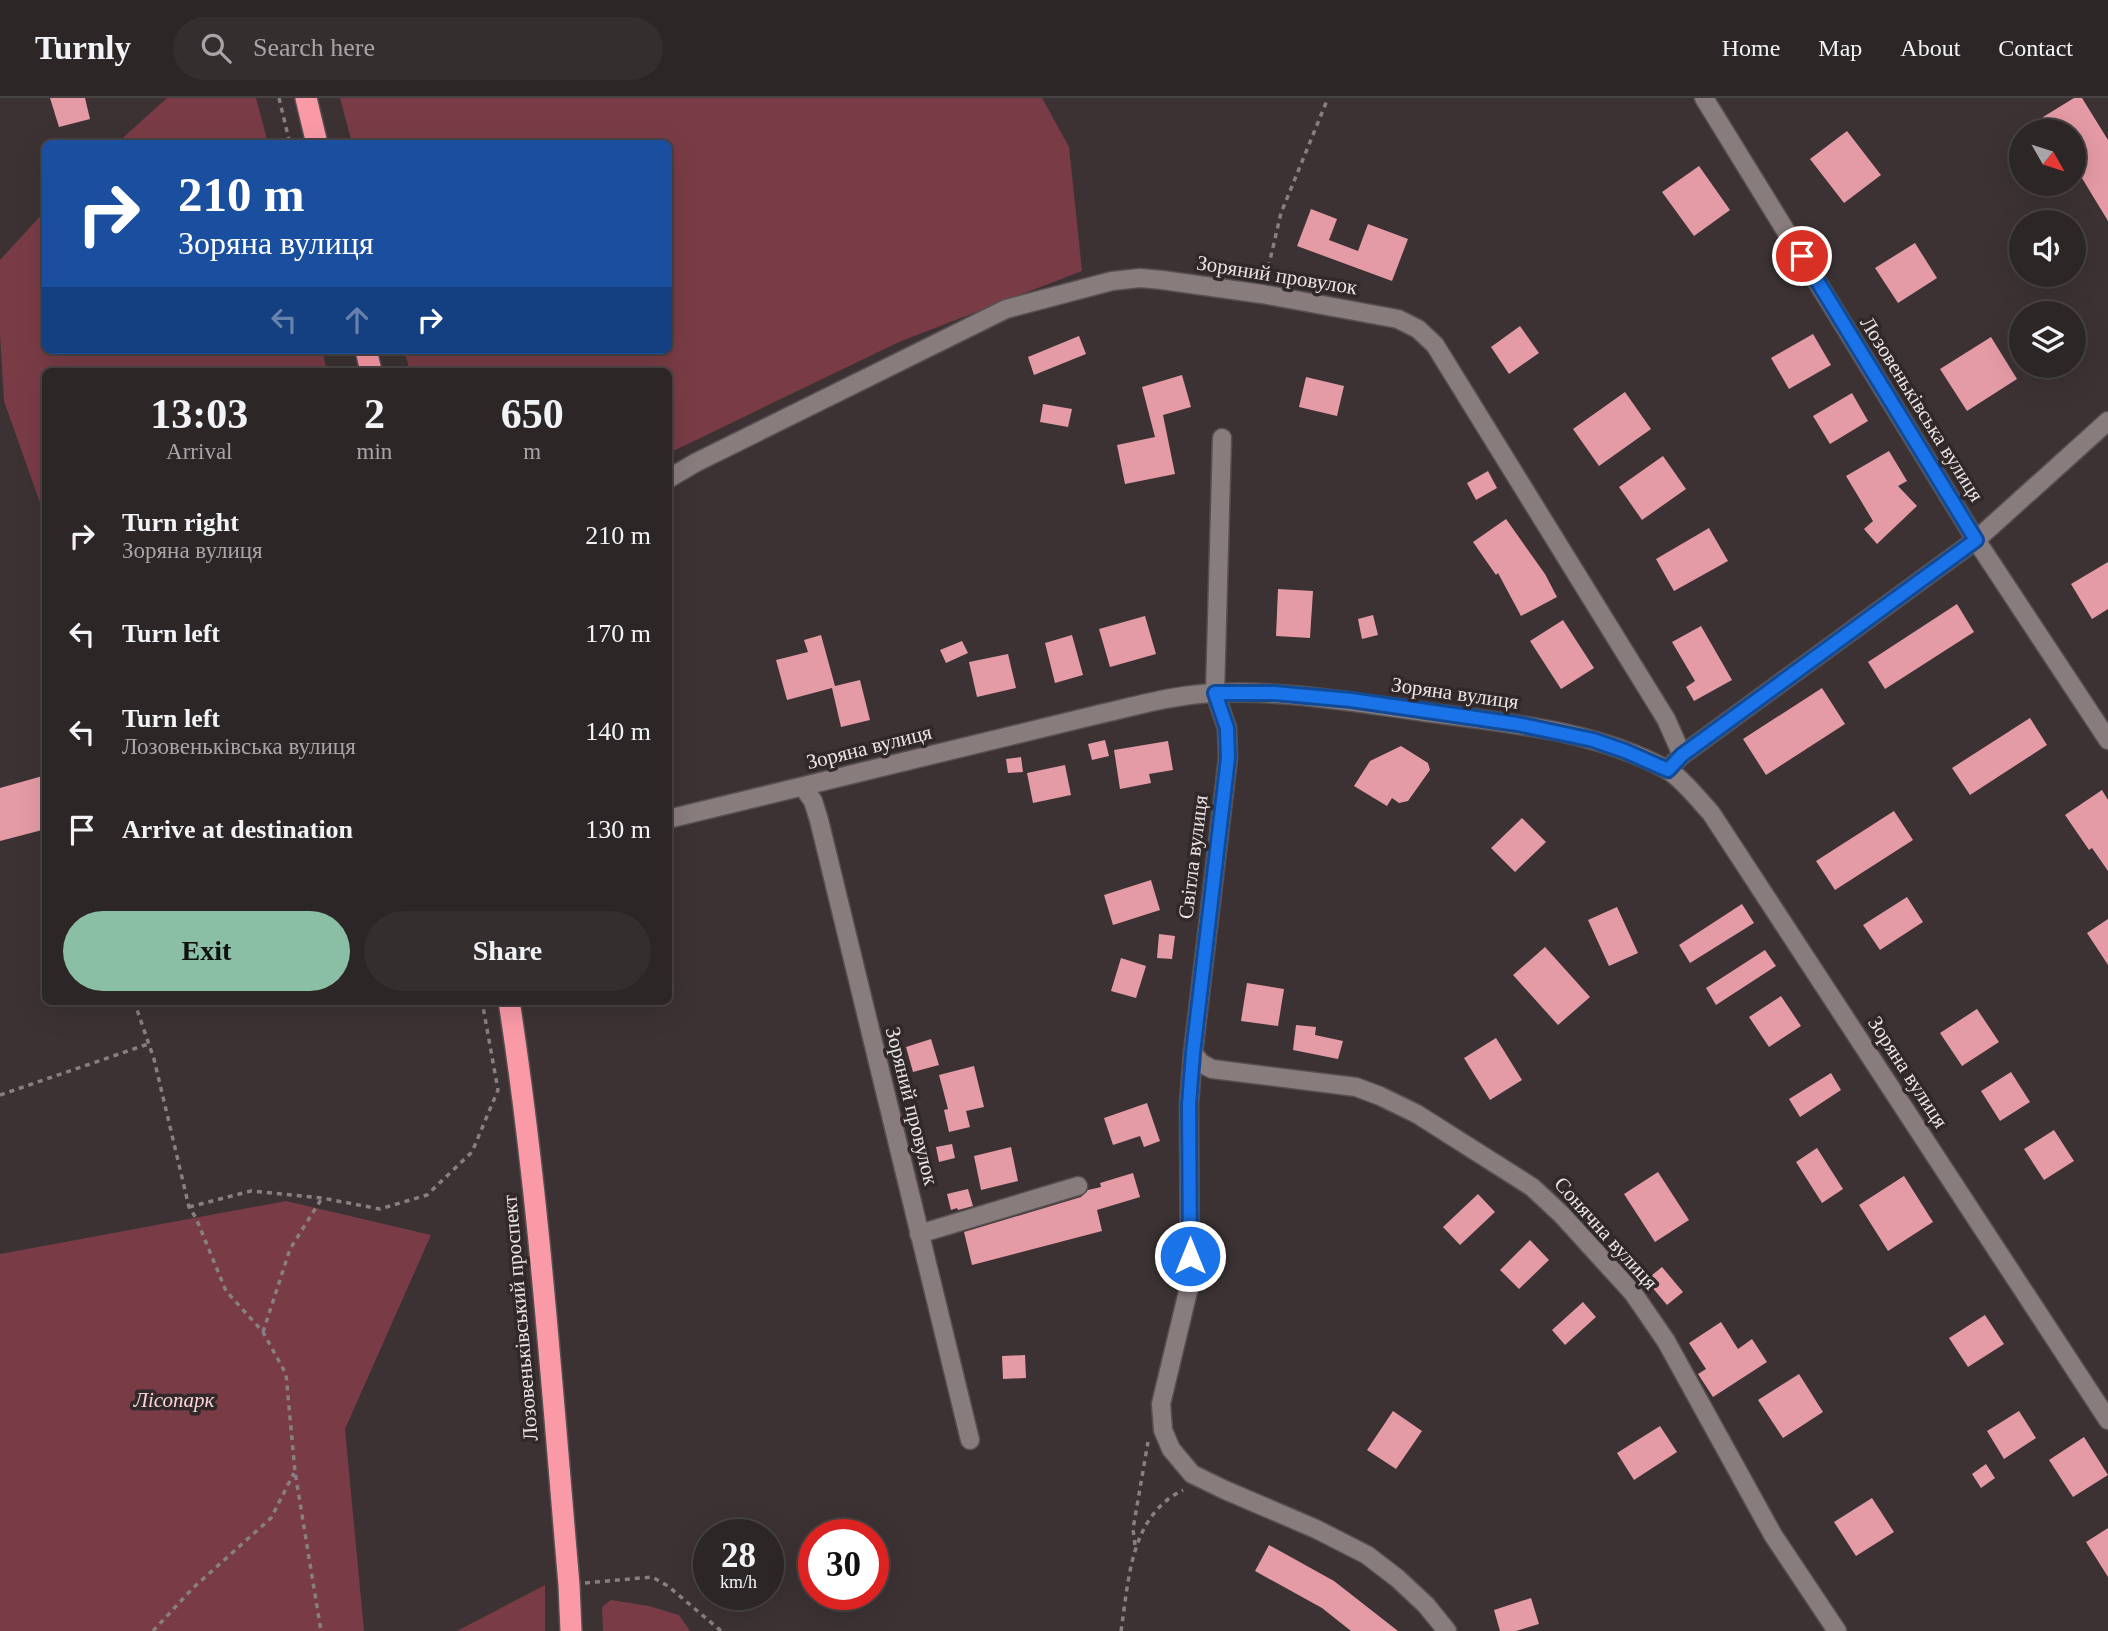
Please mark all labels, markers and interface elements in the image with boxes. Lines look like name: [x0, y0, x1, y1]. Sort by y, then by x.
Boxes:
search box: [173, 17, 663, 80]
icon: search: [197, 29, 235, 67]
text: Turnly: [35, 30, 131, 66]
text: Search here: [253, 33, 375, 62]
text: Home: [1722, 35, 1780, 61]
text: Map: [1818, 35, 1862, 61]
text: About: [1900, 35, 1960, 61]
text: Contact: [1998, 35, 2073, 61]
north arrow: [2009, 119, 2086, 196]
map controls: [2009, 119, 2086, 378]
text: 210 m: [178, 167, 305, 222]
icon: right: [63, 168, 154, 259]
button: sound: [2009, 210, 2086, 287]
text: Зоряна вулиця: [178, 225, 374, 261]
pin: [1772, 226, 1832, 286]
icon: arrive: [1783, 237, 1821, 275]
street label: Зоряний провулок: [1195, 250, 1360, 300]
icon: left: [265, 301, 303, 339]
icon: ahead: [338, 301, 376, 339]
icon: right: [411, 301, 449, 339]
button: layers: [2009, 301, 2086, 378]
street label: Лозовеньківська вулиця: [1855, 312, 1989, 506]
text: 13:03: [150, 391, 248, 437]
text: 2: [364, 391, 385, 437]
text: 650: [501, 391, 564, 437]
text: Arrival: [166, 439, 233, 464]
text: min: [357, 439, 392, 464]
text: m: [523, 439, 541, 464]
text: Turn right: [122, 508, 239, 537]
icon: right: [63, 517, 101, 555]
text: 210 m: [585, 521, 651, 550]
text: Зоряна вулиця: [122, 538, 263, 563]
icon: left: [63, 615, 101, 653]
text: Turn left: [122, 619, 220, 648]
text: 170 m: [585, 619, 651, 648]
street label: Зоряна вулиця: [1390, 672, 1521, 714]
text: Turn left: [122, 704, 220, 733]
icon: left: [63, 713, 101, 751]
text: 140 m: [585, 717, 651, 746]
street label: Зоряна вулиця: [804, 720, 935, 774]
text: Лозовеньківська вулиця: [122, 734, 356, 759]
street label: Світла вулиця: [1173, 793, 1213, 920]
icon: arrive: [63, 811, 101, 849]
text: Arrive at destination: [122, 815, 353, 844]
text: 130 m: [585, 815, 651, 844]
button: Exit: [63, 911, 350, 991]
button: Share: [364, 911, 651, 991]
street label: Зоряна вулиця: [1863, 1012, 1953, 1133]
street label: Зоряний провулок: [881, 1024, 943, 1188]
street label: Сонячна вулиця: [1549, 1172, 1663, 1294]
street label: Лозовеньківський проспект: [497, 1194, 543, 1442]
position arrow: [1153, 1219, 1227, 1293]
park label: Лісопарк: [133, 1388, 215, 1412]
speed limit sign: 30: [798, 1519, 889, 1610]
text: 28: [721, 1536, 756, 1575]
text: km/h: [720, 1572, 757, 1592]

